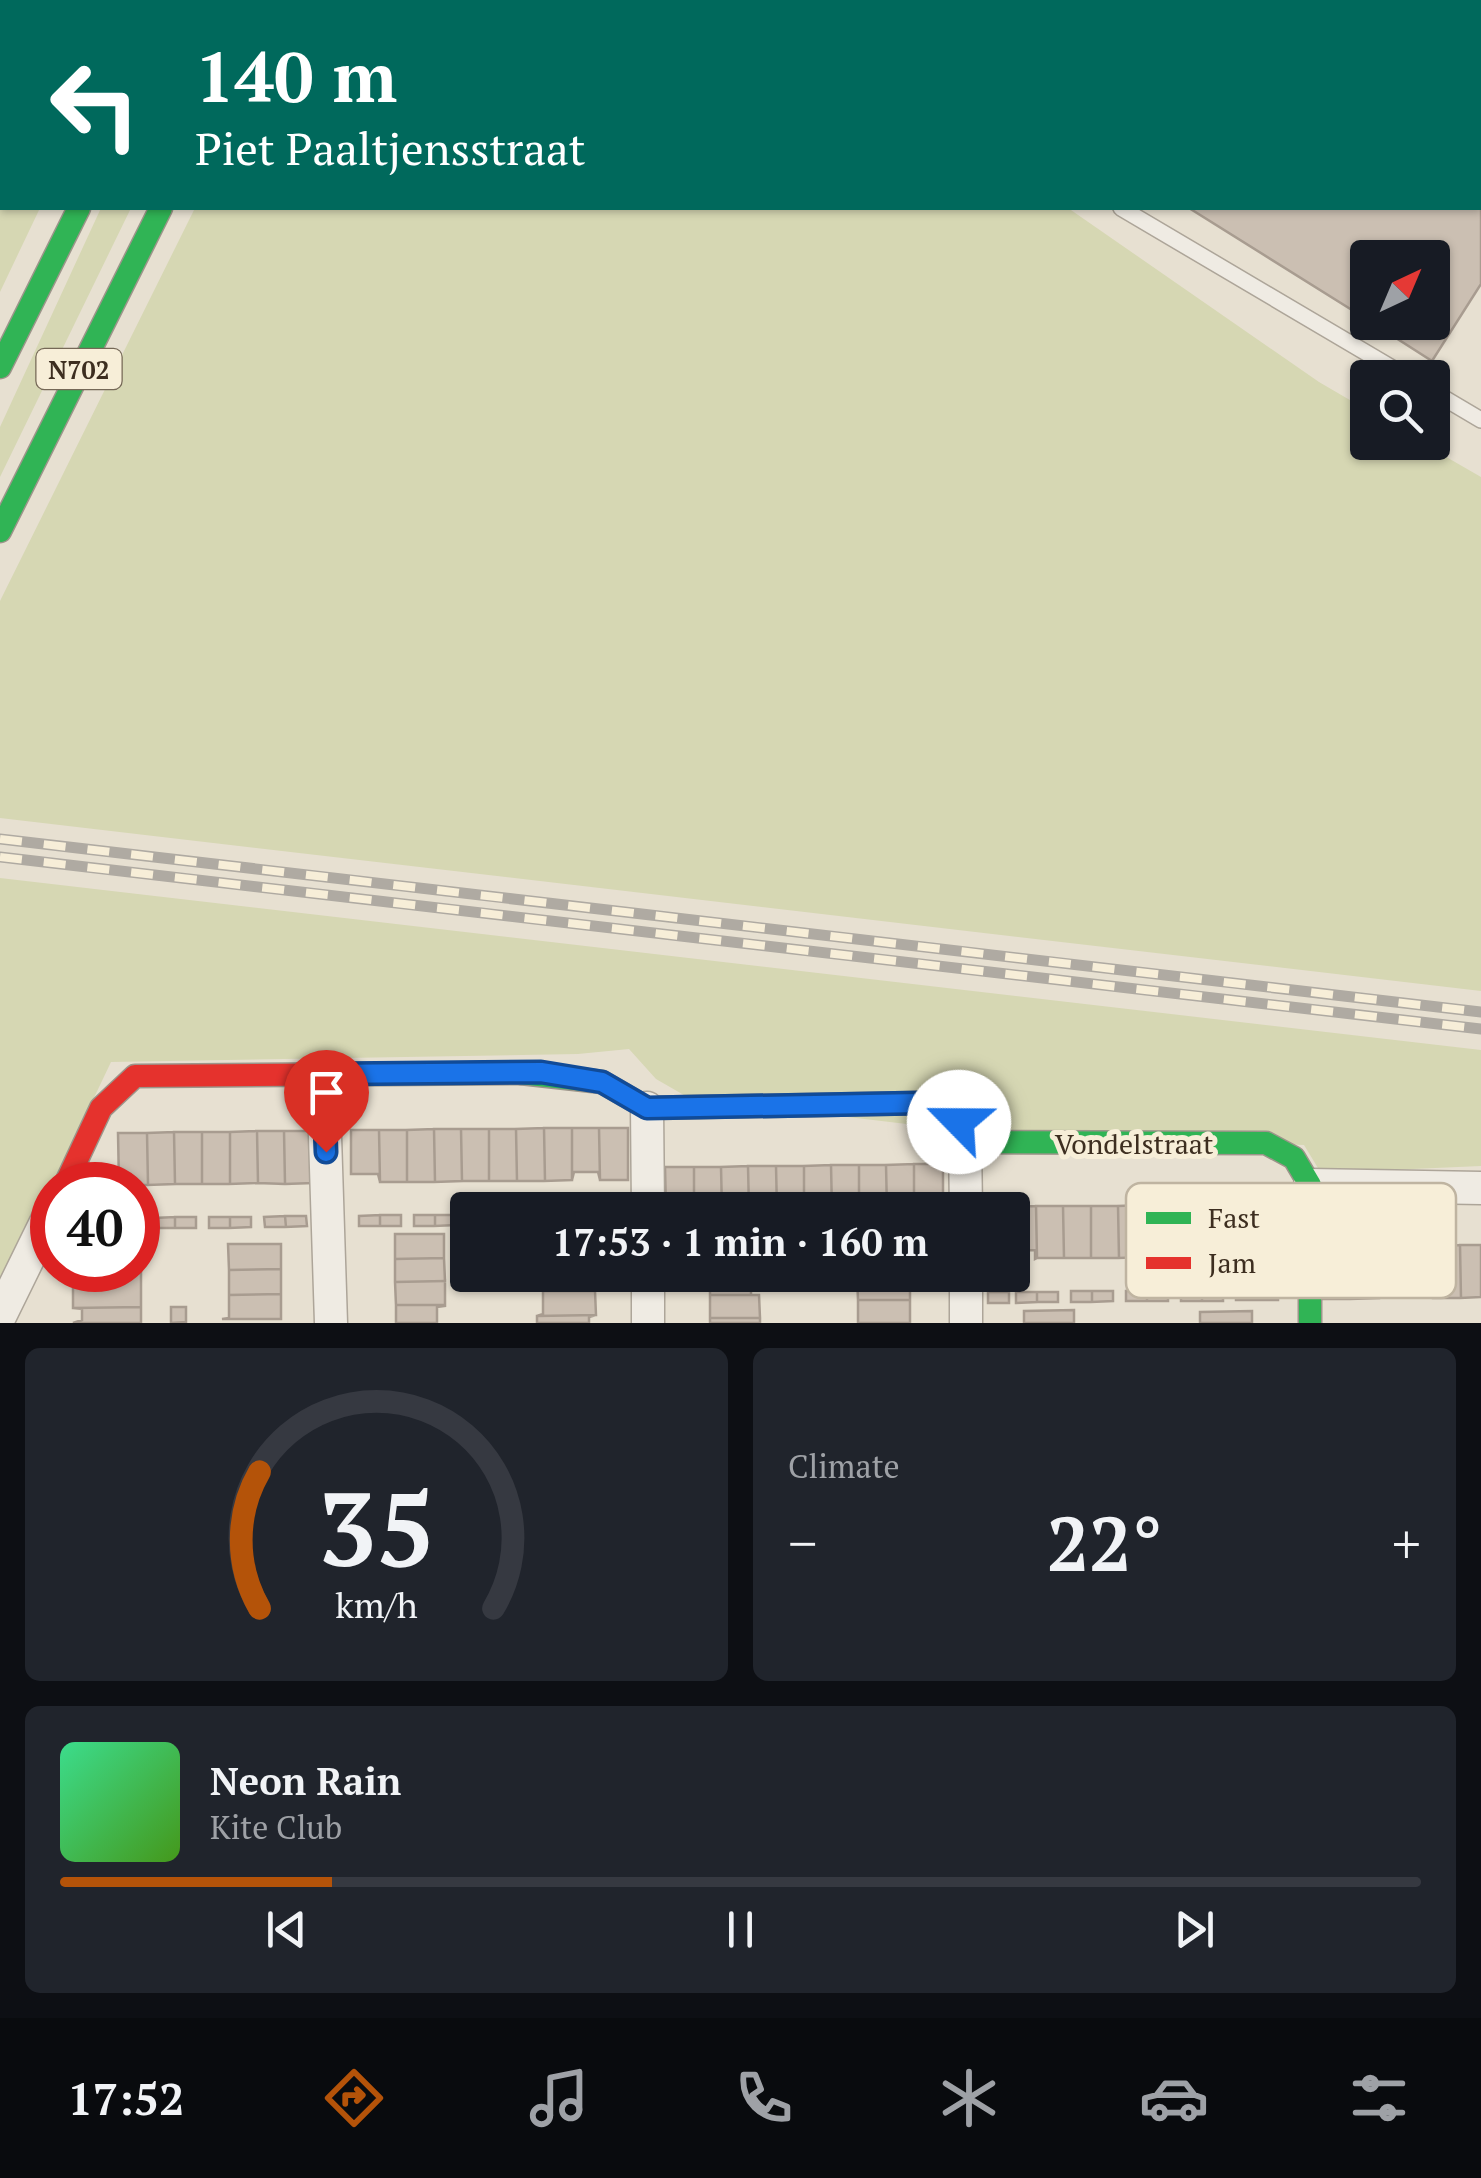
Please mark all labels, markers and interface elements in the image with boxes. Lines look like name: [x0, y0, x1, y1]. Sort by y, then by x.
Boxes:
text: 140 m: [195, 29, 397, 122]
icon: left: [30, 40, 160, 170]
text: Piet Paaltjensstraat: [195, 118, 586, 178]
north arrow: [1350, 240, 1450, 340]
map controls: [1350, 240, 1450, 460]
road number: N702: [36, 349, 122, 389]
button: search: [1350, 360, 1450, 460]
pin: [284, 1050, 369, 1153]
icon: arrive: [299, 1065, 354, 1120]
position arrow: [907, 1070, 1011, 1174]
street label: Vondelstraat: [1055, 1125, 1214, 1162]
speed limit sign: 40: [30, 1162, 160, 1292]
legend: [1126, 1183, 1456, 1298]
text: Fast: [1208, 1199, 1260, 1236]
text: 17:53 · 1 min · 160 m: [552, 1217, 928, 1267]
text: Jam: [1208, 1244, 1256, 1281]
text: Climate: [788, 1445, 900, 1487]
text: 35: [318, 1458, 435, 1596]
text: 22°: [1047, 1493, 1162, 1592]
text: −: [788, 1506, 817, 1579]
text: +: [1392, 1506, 1421, 1579]
text: km/h: [335, 1581, 418, 1628]
text: Neon Rain: [210, 1756, 401, 1806]
text: Kite Club: [210, 1806, 342, 1848]
icon: previous: [259, 1902, 314, 1957]
icon: pause: [713, 1902, 768, 1957]
icon: next: [1167, 1902, 1222, 1957]
icon: directions: [319, 2063, 389, 2133]
icon: music: [524, 2063, 594, 2133]
icon: phone: [729, 2063, 799, 2133]
icon: climate: [934, 2063, 1004, 2133]
icon: car: [1139, 2063, 1209, 2133]
icon: filters: [1344, 2063, 1414, 2133]
text: 17:52: [67, 2068, 185, 2128]

